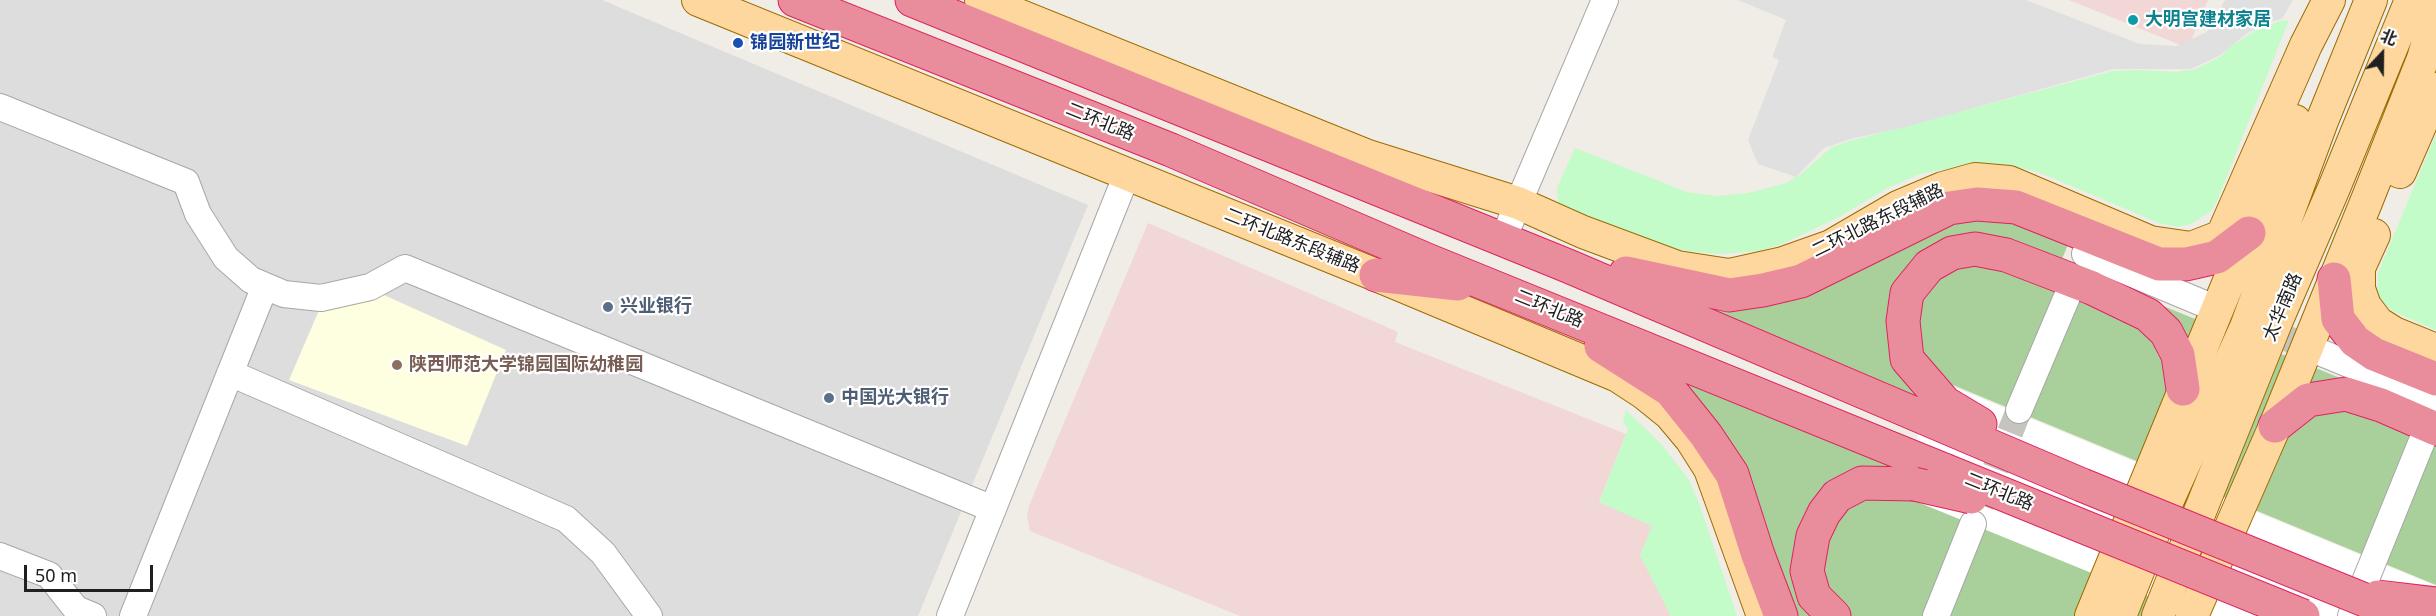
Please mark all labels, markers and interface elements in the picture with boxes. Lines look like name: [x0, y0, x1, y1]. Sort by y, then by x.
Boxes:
place label: 大明宫建材家居: [2145, 9, 2271, 31]
marker: 大明宫建材家居: [2126, 13, 2140, 27]
north arrow: [2352, 24, 2412, 84]
text: 北: [2377, 24, 2400, 51]
place label: 锦园新世纪: [750, 32, 840, 54]
marker: 锦园新世纪: [731, 36, 745, 50]
street label: 二环北路: [1063, 99, 1137, 145]
street label: 二环北路东段辅路: [1809, 180, 1947, 262]
street label: 二环北路东段辅路: [1221, 204, 1363, 278]
street label: 太华南路: [2259, 270, 2307, 344]
street label: 二环北路: [1512, 286, 1586, 332]
place label: 兴业银行: [620, 296, 692, 318]
marker: 兴业银行: [601, 300, 615, 314]
place label: 陕西师范大学锦园国际幼稚园: [409, 354, 643, 376]
marker: 陕西师范大学锦园国际幼稚园: [390, 358, 404, 372]
place label: 中国光大银行: [841, 387, 949, 409]
marker: 中国光大银行: [822, 391, 836, 405]
street label: 二环北路: [1962, 469, 2036, 515]
scale bar: [27, 553, 156, 591]
text: 50 m: [35, 563, 77, 587]

